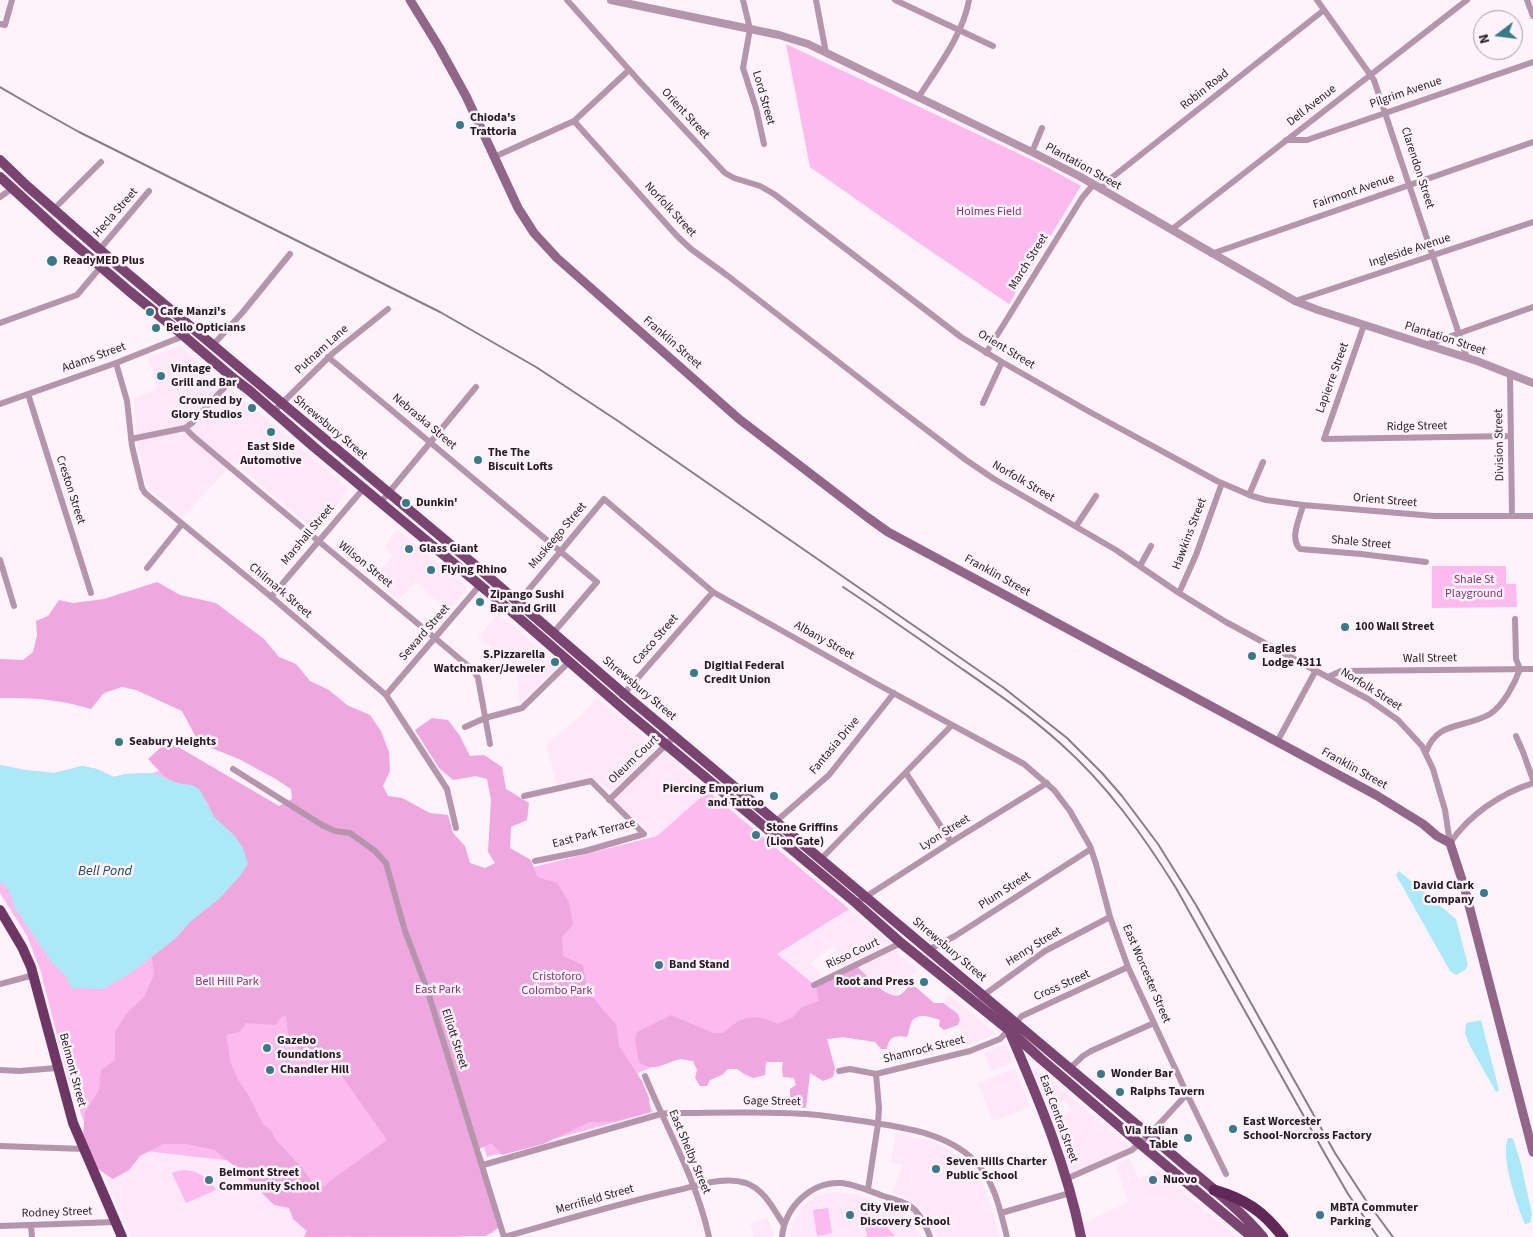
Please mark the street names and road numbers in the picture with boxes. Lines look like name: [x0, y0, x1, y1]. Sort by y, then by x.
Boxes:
street label: Robin Road: [1178, 67, 1232, 113]
street label: Lord Street: [748, 69, 778, 127]
street label: Pilgrim Avenue: [1368, 74, 1444, 112]
street label: Dell Avenue: [1284, 82, 1340, 130]
street label: Orient Street: [658, 86, 712, 142]
street label: Clarendon Street: [1397, 125, 1437, 211]
street label: Plantation Street: [1042, 140, 1124, 194]
street label: Fairmont Avenue: [1311, 171, 1397, 213]
street label: Norfolk Street: [641, 180, 699, 240]
street label: Hecla Street: [91, 185, 141, 241]
street label: March Street: [1006, 231, 1052, 293]
street label: Ingleside Avenue: [1367, 231, 1453, 271]
street label: Franklin Street: [640, 314, 704, 372]
street label: Plantation Street: [1403, 319, 1487, 359]
street label: Putnam Lane: [292, 322, 352, 378]
street label: Orient Street: [975, 327, 1037, 373]
street label: Adams Street: [60, 340, 128, 376]
street label: Lapierre Street: [1314, 341, 1352, 415]
street label: Nebraska Street: [389, 391, 459, 453]
street label: Shrewsbury Street: [290, 393, 370, 463]
street label: Division Street: [1492, 409, 1508, 481]
street label: Ridge Street: [1387, 419, 1447, 435]
street label: Creston Street: [52, 454, 88, 526]
street label: Norfolk Street: [989, 458, 1057, 506]
street label: Orient Street: [1352, 491, 1418, 511]
street label: Hawkins Street: [1170, 496, 1210, 572]
street label: Muskeego Street: [526, 500, 590, 572]
street label: Marshall Street: [278, 502, 338, 568]
street label: Shale Street: [1330, 533, 1392, 553]
street label: Wilson Street: [335, 539, 395, 591]
street label: Franklin Street: [962, 552, 1032, 600]
street label: Chilmark Street: [246, 560, 314, 622]
street label: Seward Street: [397, 602, 453, 664]
street label: Casco Street: [630, 612, 682, 668]
street label: Albany Street: [791, 619, 857, 663]
street label: Wall Street: [1403, 651, 1457, 667]
street label: Shrewsbury Street: [599, 654, 679, 724]
street label: Norfolk Street: [1338, 665, 1404, 715]
street label: Fantasia Drive: [807, 714, 863, 778]
street label: Oleum Court: [606, 733, 662, 787]
street label: Franklin Street: [1319, 745, 1389, 793]
street label: Lyon Street: [917, 812, 973, 854]
street label: East Park Terrace: [551, 816, 637, 852]
street label: Plum Street: [976, 869, 1034, 913]
street label: Shrewsbury Street: [909, 915, 989, 985]
street label: East Worcester Street: [1119, 922, 1173, 1026]
street label: Henry Street: [1004, 924, 1064, 970]
street label: Risso Court: [824, 935, 882, 973]
street label: Cross Street: [1032, 967, 1092, 1005]
street label: Elliott Street: [438, 1007, 470, 1071]
street label: Belmont Street: [55, 1032, 89, 1108]
street label: Shamrock Street: [882, 1033, 966, 1067]
street label: East Central Street: [1035, 1073, 1081, 1165]
street label: Gage Street: [743, 1094, 801, 1110]
street label: East Shelby Street: [665, 1108, 713, 1196]
street label: Merrifield Street: [554, 1182, 636, 1218]
street label: Rodney Street: [22, 1205, 92, 1221]

